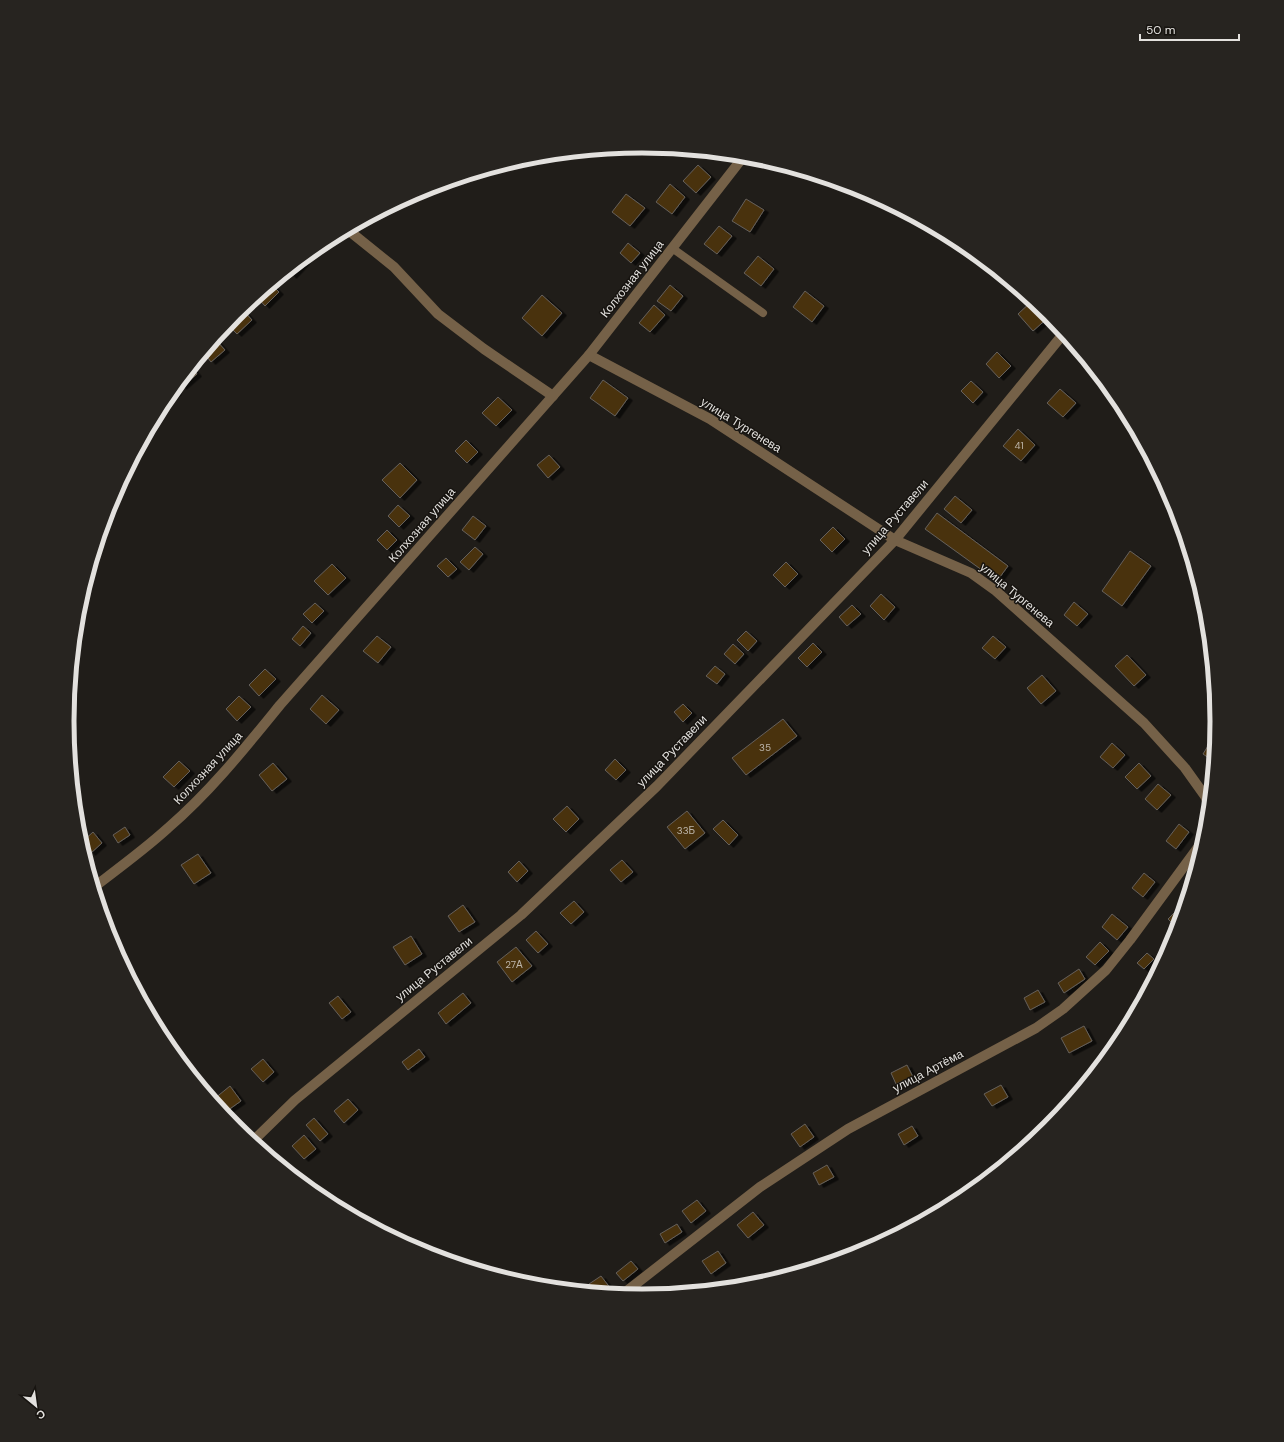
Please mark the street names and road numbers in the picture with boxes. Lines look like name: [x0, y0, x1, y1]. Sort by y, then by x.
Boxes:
street label: Колхозная улица: [597, 237, 668, 321]
street label: улица Тургенева: [698, 394, 785, 456]
street label: улица Руставели: [858, 476, 932, 558]
street label: Колхозная улица: [385, 484, 459, 566]
street label: улица Тургенева: [976, 559, 1058, 631]
street label: улица Руставели: [633, 712, 711, 790]
street label: Колхозная улица: [170, 728, 246, 808]
street label: улица Руставели: [392, 933, 476, 1005]
street label: улица Артёма: [890, 1046, 966, 1096]

